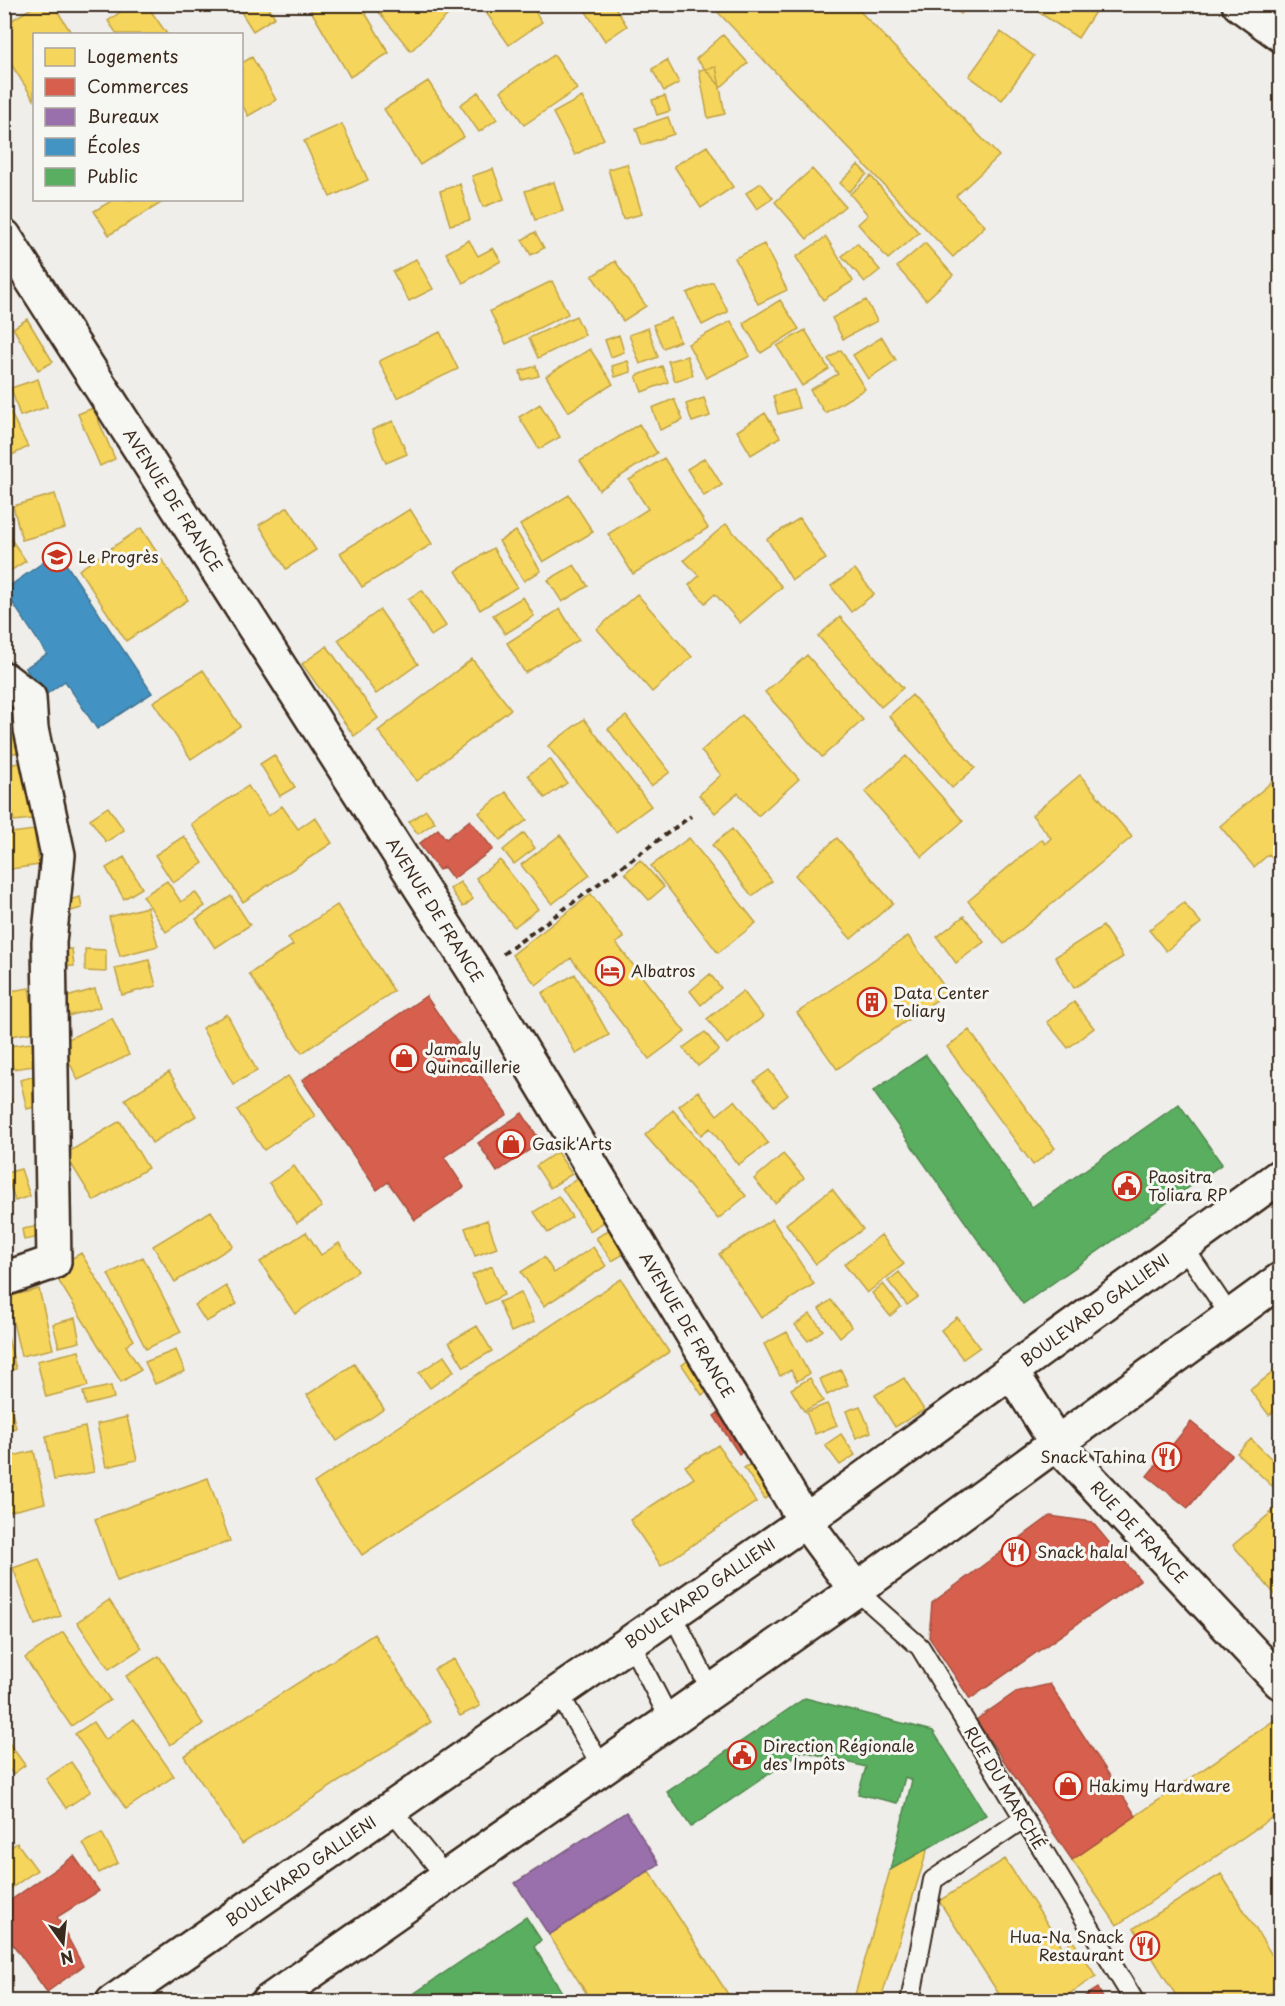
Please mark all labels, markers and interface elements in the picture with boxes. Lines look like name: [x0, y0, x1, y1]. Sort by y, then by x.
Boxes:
legend: [33, 33, 243, 201]
text: Logements: [87, 42, 178, 69]
text: Commerces: [87, 72, 188, 99]
text: Bureaux: [87, 102, 159, 129]
text: Écoles: [87, 132, 140, 159]
text: Public: [87, 162, 138, 189]
street label: AVENUE DE FRANCE: [118, 423, 229, 576]
school or university icon: Le Progrès: [41, 541, 73, 573]
place label: Le Progrès: [78, 544, 159, 568]
street label: AVENUE DE FRANCE: [382, 833, 490, 986]
hotel icon: Albatros: [594, 955, 626, 987]
place label: Albatros: [631, 958, 695, 982]
place label: Data Center Toliary: [893, 980, 989, 1022]
building icon: Data Center Toliary: [856, 986, 888, 1018]
place label: Jamaly Quincaillerie: [425, 1036, 521, 1078]
shop icon: Jamaly Quincaillerie: [388, 1042, 420, 1074]
shop icon: Gasik'Arts: [495, 1128, 527, 1160]
place label: Gasik'Arts: [532, 1131, 612, 1155]
place label: Paositra Toliara RP: [1148, 1164, 1228, 1206]
public building icon: Paositra Toliara RP: [1111, 1170, 1143, 1202]
street label: AVENUE DE FRANCE: [635, 1247, 741, 1402]
street label: BOULEVARD GALLIENI: [1015, 1247, 1174, 1372]
restaurant icon: Snack Tahina: [1151, 1441, 1183, 1473]
place label: Snack Tahina: [1040, 1444, 1146, 1468]
street label: RUE DE FRANCE: [1086, 1475, 1194, 1588]
street label: BOULEVARD GALLIENI: [619, 1531, 780, 1653]
restaurant icon: Snack halal: [1000, 1536, 1032, 1568]
place label: Snack halal: [1037, 1539, 1128, 1563]
street label: RUE DU MARCHÉ: [959, 1721, 1052, 1854]
place label: Direction Régionale des Impôts: [763, 1733, 915, 1775]
public building icon: Direction Régionale des Impôts: [726, 1739, 758, 1771]
shop icon: Hakimy Hardware: [1052, 1770, 1084, 1802]
place label: Hakimy Hardware: [1089, 1773, 1230, 1797]
street label: BOULEVARD GALLIENI: [220, 1809, 381, 1931]
north arrow: [33, 1913, 93, 1973]
place label: Hua-Na Snack Restaurant: [1010, 1924, 1124, 1966]
restaurant icon: Hua-Na Snack Restaurant: [1129, 1930, 1161, 1962]
text: N: [58, 1945, 76, 1972]

